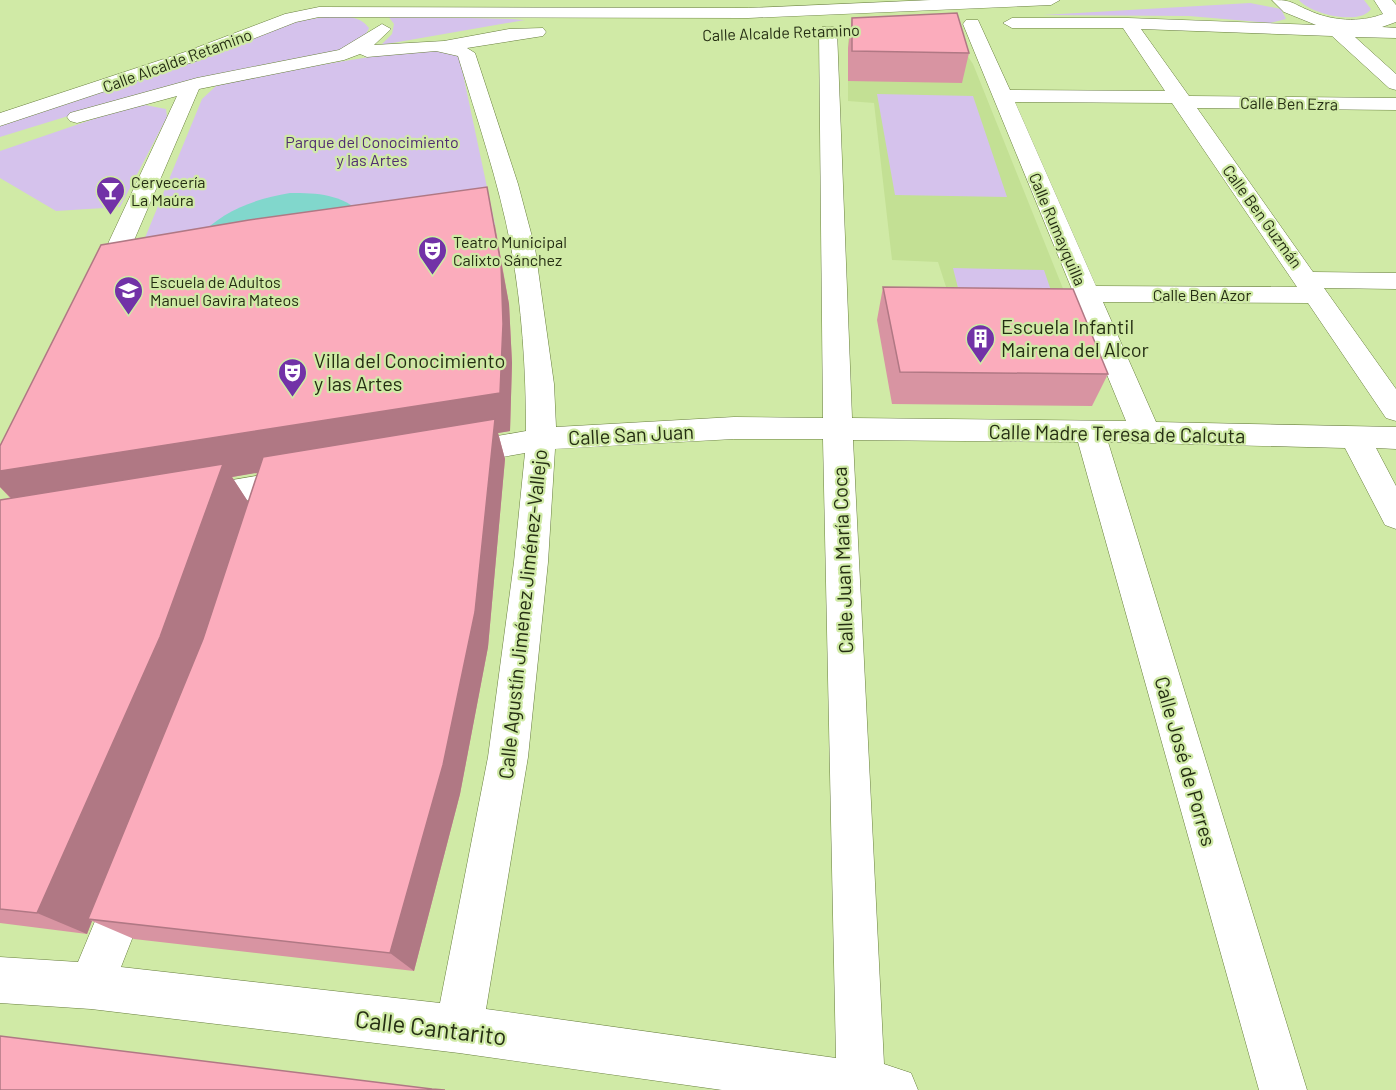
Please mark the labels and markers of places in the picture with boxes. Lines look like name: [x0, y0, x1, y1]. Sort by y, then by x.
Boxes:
place label: Cervecería La Maúra: [131, 172, 206, 209]
bar icon: Cervecería La Maúra: [94, 174, 126, 216]
place label: Teatro Municipal Calixto Sánchez: [453, 232, 567, 269]
theatre icon: Teatro Municipal Calixto Sánchez: [416, 234, 448, 276]
place label: Escuela de Adultos Manuel Gavira Mateos: [150, 272, 299, 309]
school or university icon: Escuela de Adultos Manuel Gavira Mateos: [113, 274, 145, 316]
place label: Escuela Infantil Mairena del Alcor: [1001, 314, 1149, 361]
building icon: Escuela Infantil Mairena del Alcor: [964, 322, 996, 364]
place label: Villa del Conocimiento y las Artes: [314, 348, 506, 395]
theatre icon: Villa del Conocimiento y las Artes: [277, 356, 309, 398]

